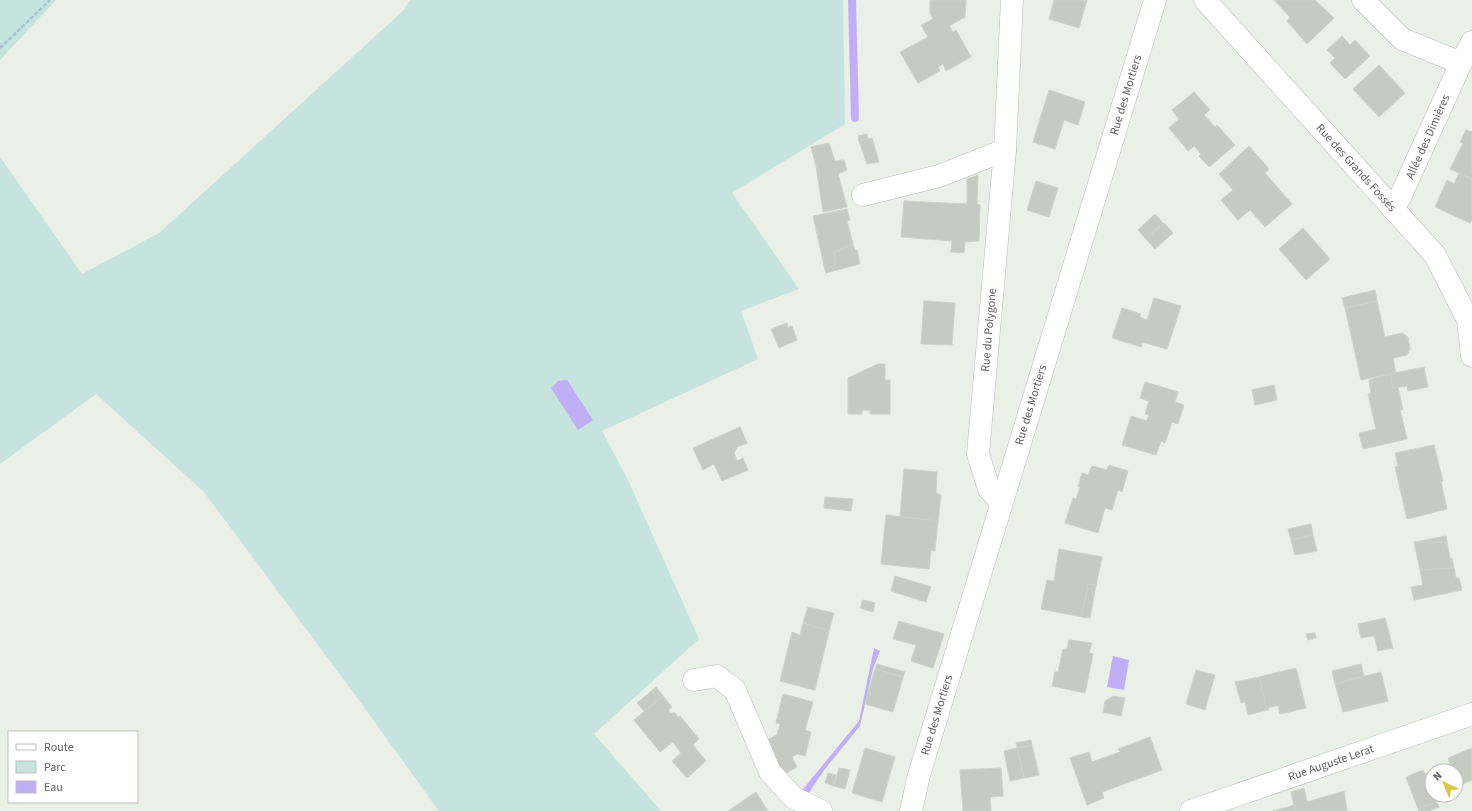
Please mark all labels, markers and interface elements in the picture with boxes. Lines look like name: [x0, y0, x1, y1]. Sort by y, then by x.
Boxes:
street label: Rue des Mortiers: [1106, 53, 1146, 137]
street label: Allée des Dimières: [1402, 92, 1454, 182]
street label: Rue des Grands Fossés: [1312, 120, 1400, 216]
street label: Rue du Polygone: [977, 287, 1001, 373]
street label: Rue des Mortiers: [1011, 363, 1051, 447]
street label: Rue des Mortiers: [917, 673, 957, 757]
legend: [8, 731, 138, 803]
text: Route: [44, 739, 74, 756]
street label: Rue Auguste Lerat: [1286, 740, 1376, 786]
text: Parc: [44, 759, 66, 776]
north arrow: [1424, 763, 1464, 803]
text: N: [1430, 768, 1445, 784]
text: Eau: [44, 779, 63, 796]

